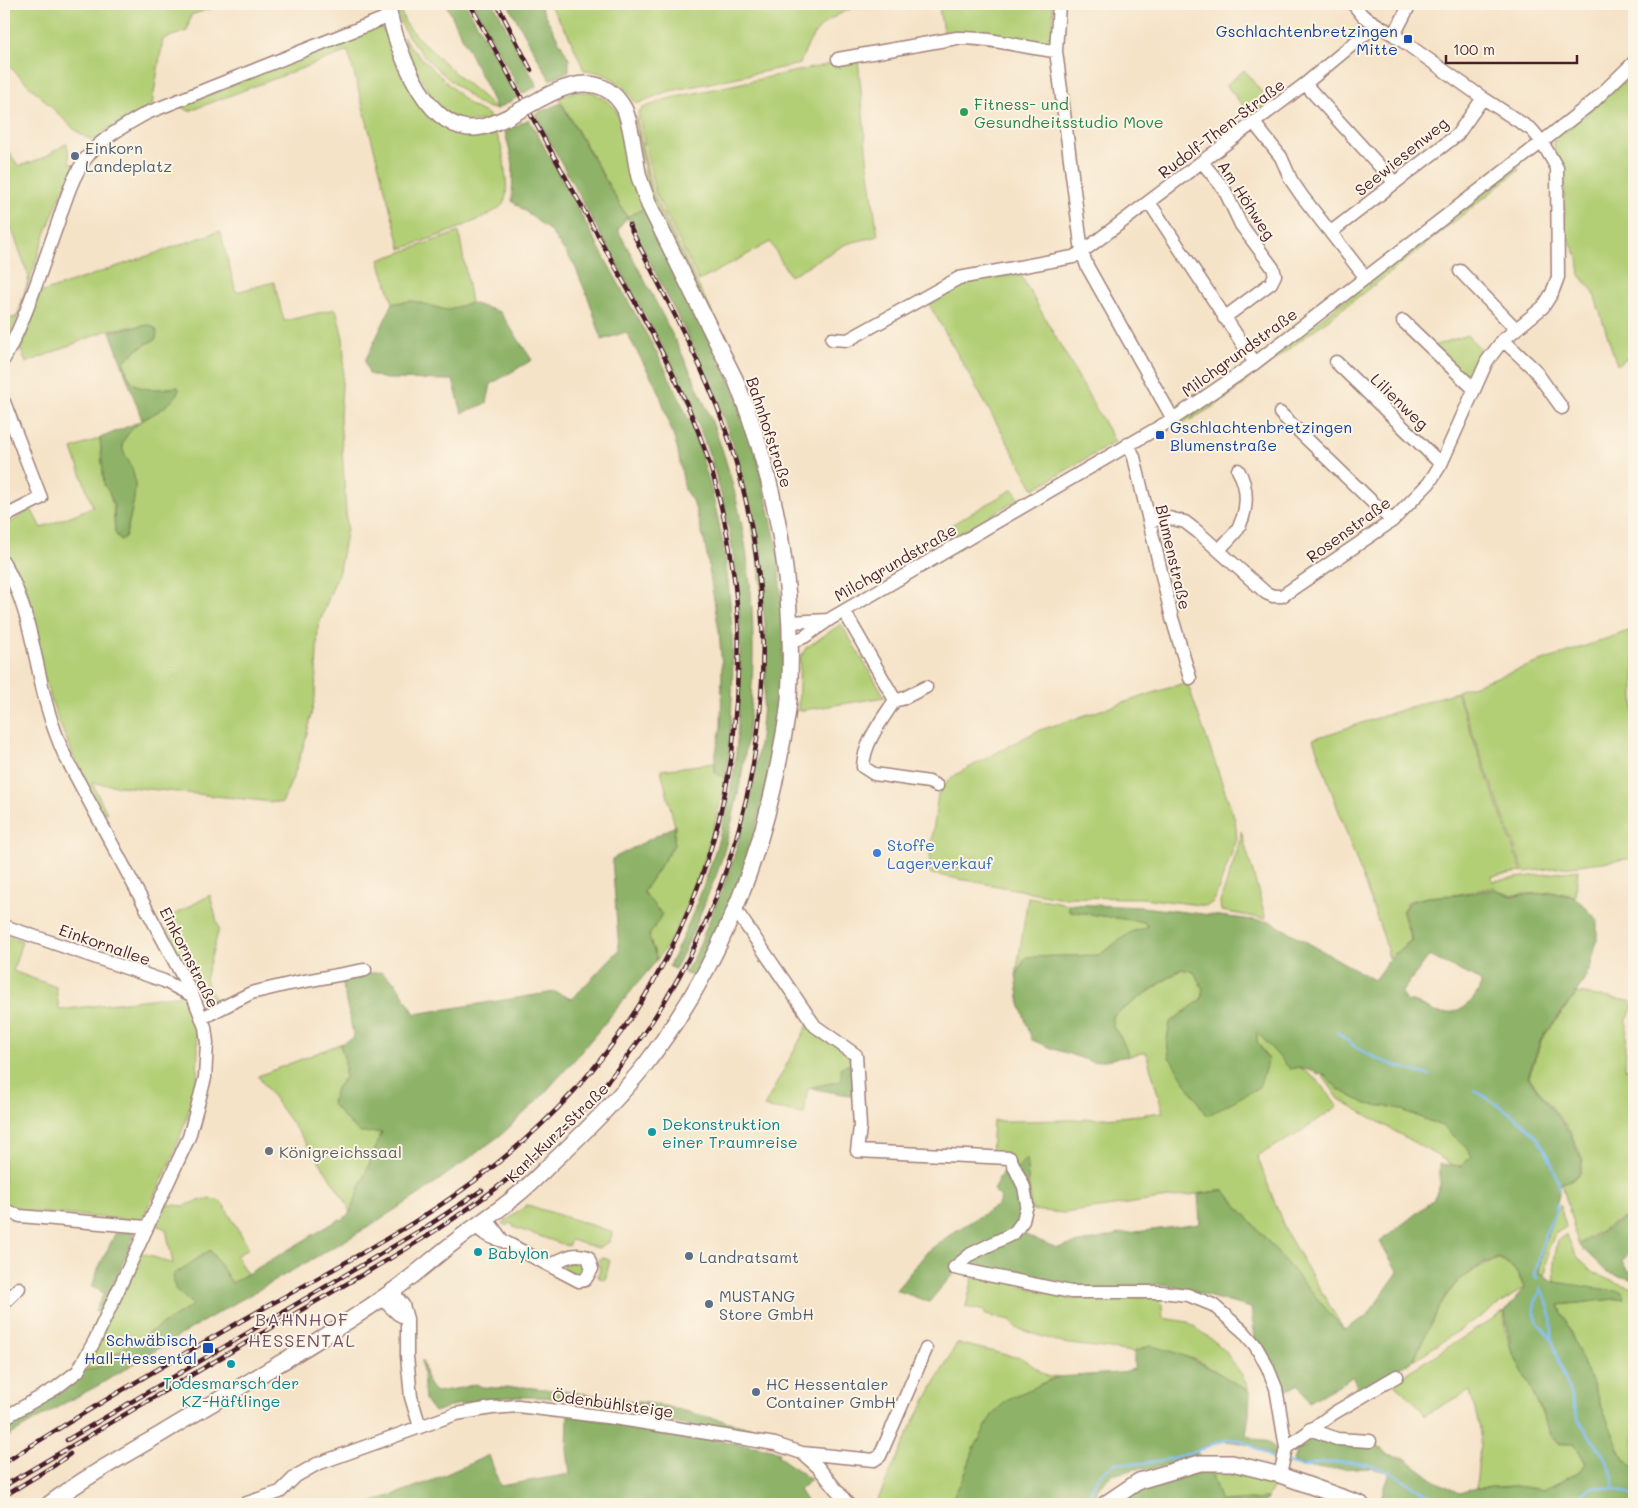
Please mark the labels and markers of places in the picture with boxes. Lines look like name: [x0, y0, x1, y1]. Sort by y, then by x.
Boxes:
place label: Gschlachtenbretzingen Mitte: [1216, 20, 1398, 59]
marker: Gschlachtenbretzingen Mitte: [1402, 33, 1414, 45]
place label: Fitness- und Gesundheitsstudio Move: [974, 93, 1164, 132]
marker: Fitness- und Gesundheitsstudio Move: [958, 106, 970, 118]
place label: Einkorn Landeplatz: [85, 137, 172, 176]
marker: Einkorn Landeplatz: [69, 150, 81, 162]
place label: Gschlachtenbretzingen Blumenstraße: [1170, 416, 1352, 455]
marker: Gschlachtenbretzingen Blumenstraße: [1154, 429, 1166, 441]
place label: Stoffe Lagerverkauf: [887, 834, 993, 873]
marker: Stoffe Lagerverkauf: [871, 847, 883, 859]
place label: Dekonstruktion einer Traumreise: [662, 1113, 798, 1152]
marker: Dekonstruktion einer Traumreise: [646, 1126, 658, 1138]
place label: Königreichssaal: [279, 1141, 402, 1162]
marker: Königreichssaal: [263, 1145, 275, 1157]
place label: Babylon: [488, 1242, 549, 1263]
marker: Babylon: [472, 1246, 484, 1258]
place label: Landratsamt: [699, 1246, 799, 1267]
marker: Landratsamt: [683, 1250, 695, 1262]
place label: MUSTANG Store GmbH: [719, 1285, 814, 1324]
marker: MUSTANG Store GmbH: [703, 1298, 715, 1310]
place label: Schwäbisch Hall-Hessental: [84, 1329, 197, 1368]
marker: Schwäbisch Hall-Hessental: [201, 1341, 215, 1355]
marker: Todesmarsch der KZ-Häftlinge: [225, 1358, 237, 1370]
place label: Todesmarsch der KZ-Häftlinge: [163, 1372, 299, 1411]
place label: HC Hessentaler Container GmbH: [766, 1373, 896, 1412]
marker: HC Hessentaler Container GmbH: [750, 1386, 762, 1398]

